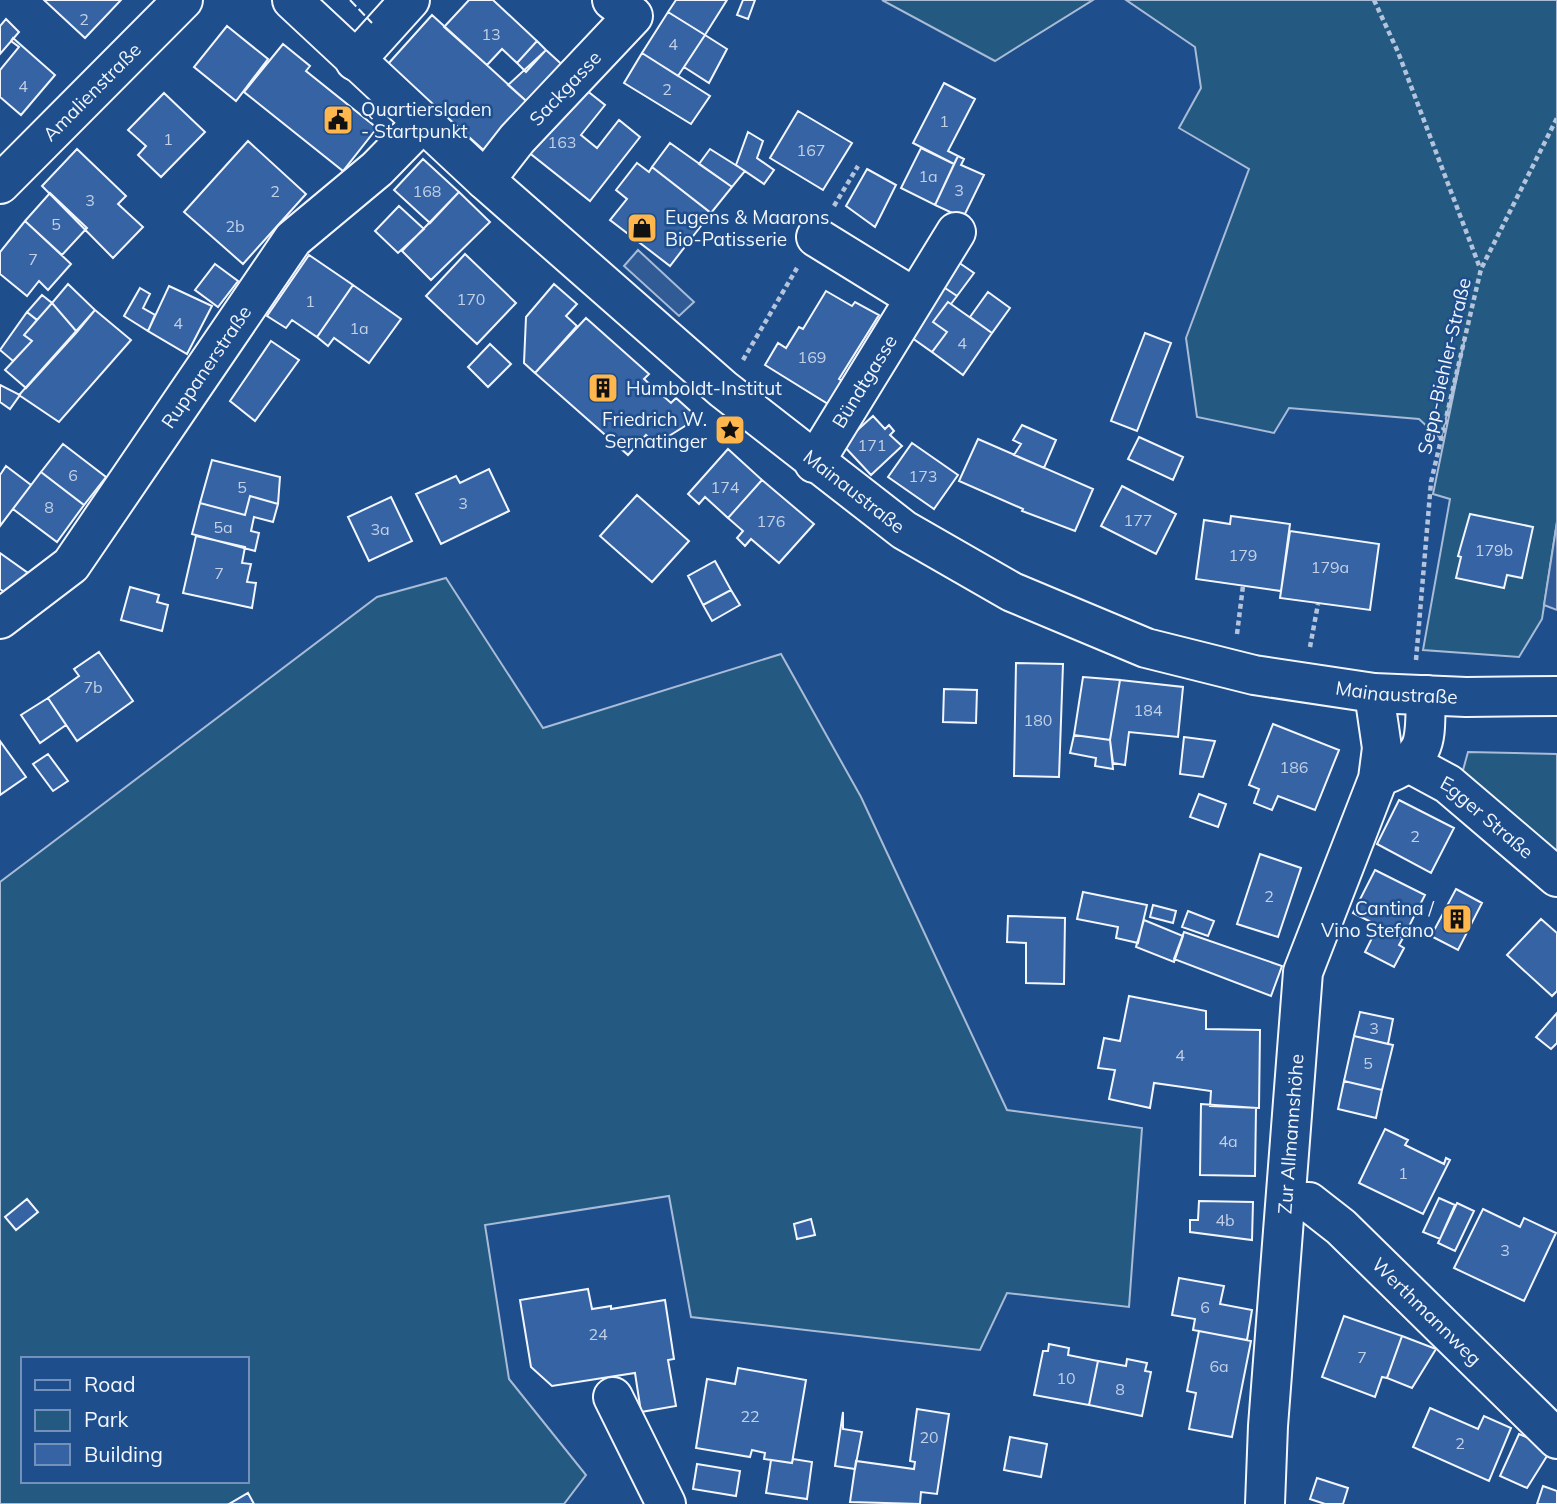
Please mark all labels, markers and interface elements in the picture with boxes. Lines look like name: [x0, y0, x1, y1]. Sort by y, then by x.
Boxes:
house number: 2: [79, 9, 89, 29]
house number: 13: [481, 24, 501, 44]
house number: 4: [668, 34, 678, 54]
street label: Amalienstraße: [38, 38, 146, 146]
street label: Sackgasse: [524, 46, 606, 131]
house number: 4: [18, 76, 28, 96]
house number: 2: [662, 79, 672, 99]
place label: Quartiersladen - Startpunkt: [361, 97, 492, 143]
public building icon: Quartiersladen - Startpunkt: [321, 103, 355, 137]
house number: 1: [939, 111, 949, 131]
house number: 1: [163, 129, 173, 149]
house number: 163: [548, 132, 576, 152]
house number: 167: [797, 140, 825, 160]
house number: 1a: [918, 166, 938, 186]
house number: 3: [954, 180, 964, 200]
house number: 2: [270, 181, 280, 201]
house number: 168: [413, 181, 441, 201]
house number: 3: [85, 190, 95, 210]
place label: Eugens & Maarons Bio-Patisserie: [665, 205, 829, 251]
shop icon: Eugens & Maarons Bio-Patisserie: [625, 211, 659, 245]
house number: 5: [51, 214, 61, 234]
house number: 2b: [225, 216, 245, 236]
house number: 7: [28, 249, 38, 269]
street label: Sepp-Biehler-Straße: [1412, 275, 1476, 457]
house number: 170: [457, 289, 485, 309]
house number: 1: [305, 291, 315, 311]
street label: Ruppanerstraße: [156, 301, 256, 433]
house number: 4: [173, 313, 183, 333]
house number: 1a: [349, 318, 369, 338]
street label: Bündtgasse: [827, 330, 902, 432]
house number: 4: [957, 333, 967, 353]
house number: 169: [798, 347, 826, 367]
building icon: Humboldt-Institut: [586, 371, 620, 405]
place label: Humboldt-Institut: [626, 376, 782, 400]
place label: Friedrich W. Sernatinger: [602, 407, 707, 453]
place icon: Friedrich W. Sernatinger: [713, 413, 747, 447]
house number: 171: [858, 435, 886, 455]
street label: Mainaustraße: [799, 444, 910, 538]
house number: 6: [68, 465, 78, 485]
house number: 173: [909, 466, 937, 486]
house number: 5: [237, 477, 247, 497]
house number: 174: [711, 477, 740, 497]
house number: 3: [458, 493, 468, 513]
house number: 8: [44, 497, 54, 517]
house number: 177: [1124, 510, 1152, 530]
house number: 176: [757, 511, 785, 531]
house number: 5a: [213, 517, 233, 537]
house number: 3a: [370, 519, 390, 539]
house number: 179b: [1475, 540, 1513, 560]
house number: 179: [1229, 545, 1257, 565]
house number: 179a: [1311, 557, 1349, 577]
house number: 7: [214, 563, 224, 583]
street label: Mainaustraße: [1334, 675, 1458, 709]
house number: 7b: [83, 677, 103, 697]
house number: 184: [1134, 700, 1163, 720]
house number: 180: [1024, 710, 1052, 730]
house number: 186: [1280, 757, 1308, 777]
street label: Egger Straße: [1436, 770, 1538, 864]
house number: 2: [1410, 826, 1420, 846]
house number: 2: [1264, 886, 1274, 906]
place label: Cantina / Vino Stefano: [1321, 896, 1435, 942]
building icon: Cantina / Vino Stefano: [1440, 902, 1474, 936]
house number: 3: [1369, 1018, 1379, 1038]
house number: 4: [1175, 1045, 1185, 1065]
street label: Zur Allmannshöhe: [1272, 1053, 1309, 1215]
house number: 5: [1363, 1053, 1373, 1073]
house number: 4a: [1218, 1131, 1238, 1151]
house number: 1: [1398, 1163, 1408, 1183]
house number: 4b: [1215, 1210, 1235, 1230]
house number: 3: [1500, 1240, 1510, 1260]
street label: Werthmannweg: [1367, 1252, 1487, 1370]
house number: 6: [1200, 1297, 1210, 1317]
house number: 24: [588, 1324, 608, 1344]
house number: 7: [1357, 1347, 1367, 1367]
house number: 6a: [1209, 1356, 1229, 1376]
legend: [21, 1357, 248, 1483]
house number: 10: [1056, 1368, 1076, 1388]
text: Road: [84, 1371, 135, 1397]
house number: 8: [1115, 1379, 1125, 1399]
text: Park: [84, 1406, 128, 1432]
house number: 22: [740, 1406, 760, 1426]
house number: 20: [919, 1427, 939, 1447]
house number: 2: [1455, 1433, 1465, 1453]
text: Building: [84, 1441, 163, 1467]

